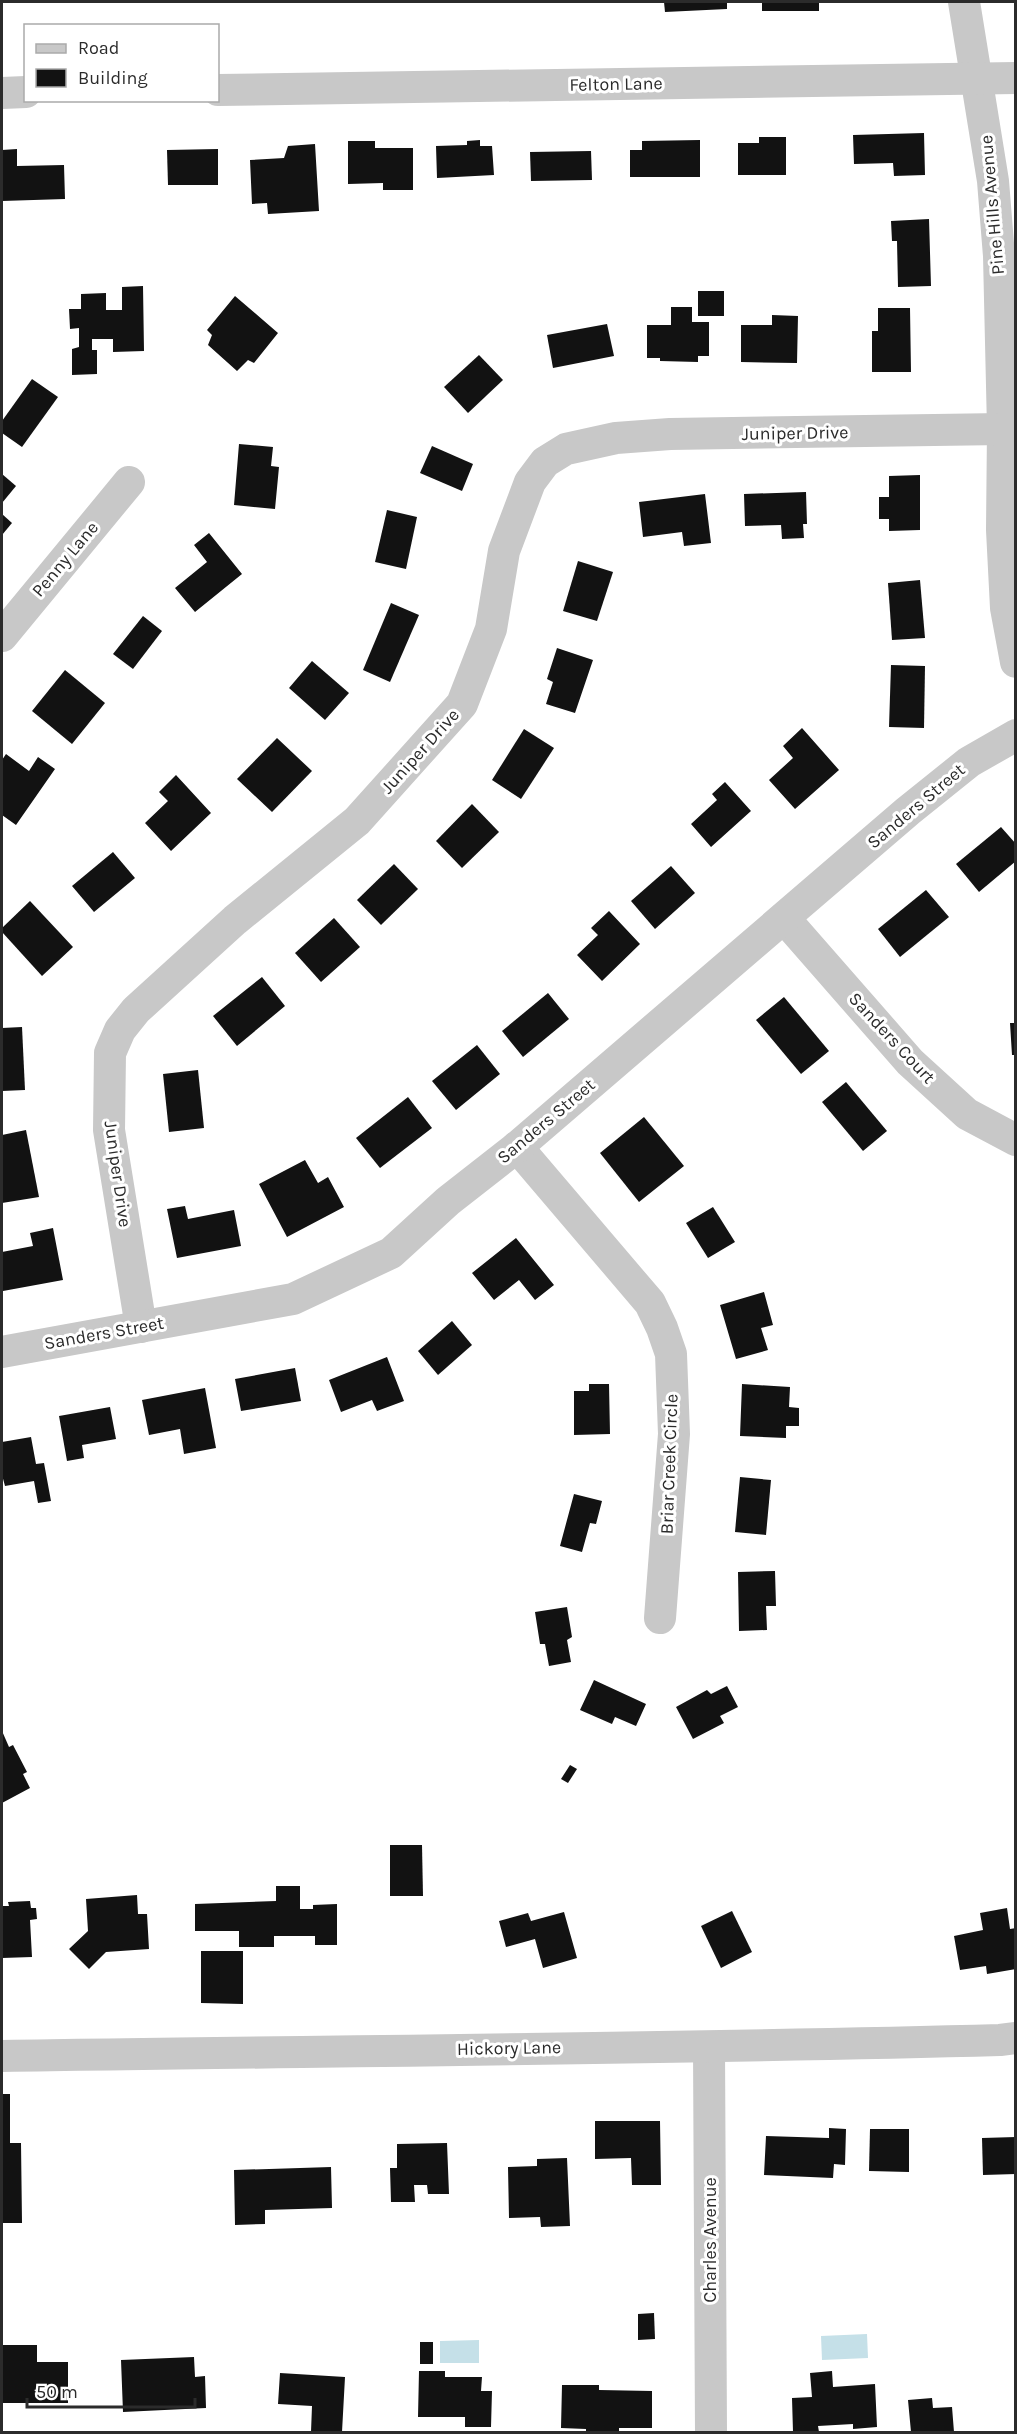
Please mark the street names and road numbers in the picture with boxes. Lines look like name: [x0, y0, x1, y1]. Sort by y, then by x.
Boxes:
street label: Felton Lane: [569, 72, 663, 96]
street label: Pine Hills Avenue: [975, 134, 1009, 276]
street label: Juniper Drive: [741, 421, 849, 445]
street label: Penny Lane: [27, 517, 103, 601]
street label: Juniper Drive: [376, 704, 464, 798]
street label: Sanders Street: [862, 758, 970, 853]
street label: Sanders Court: [844, 988, 940, 1088]
street label: Sanders Street: [492, 1073, 600, 1168]
street label: Juniper Drive: [100, 1119, 136, 1229]
street label: Sanders Street: [42, 1312, 166, 1354]
street label: Briar Creek Circle: [656, 1393, 682, 1535]
street label: Hickory Lane: [457, 2036, 561, 2060]
street label: Charles Avenue: [699, 2177, 721, 2303]

